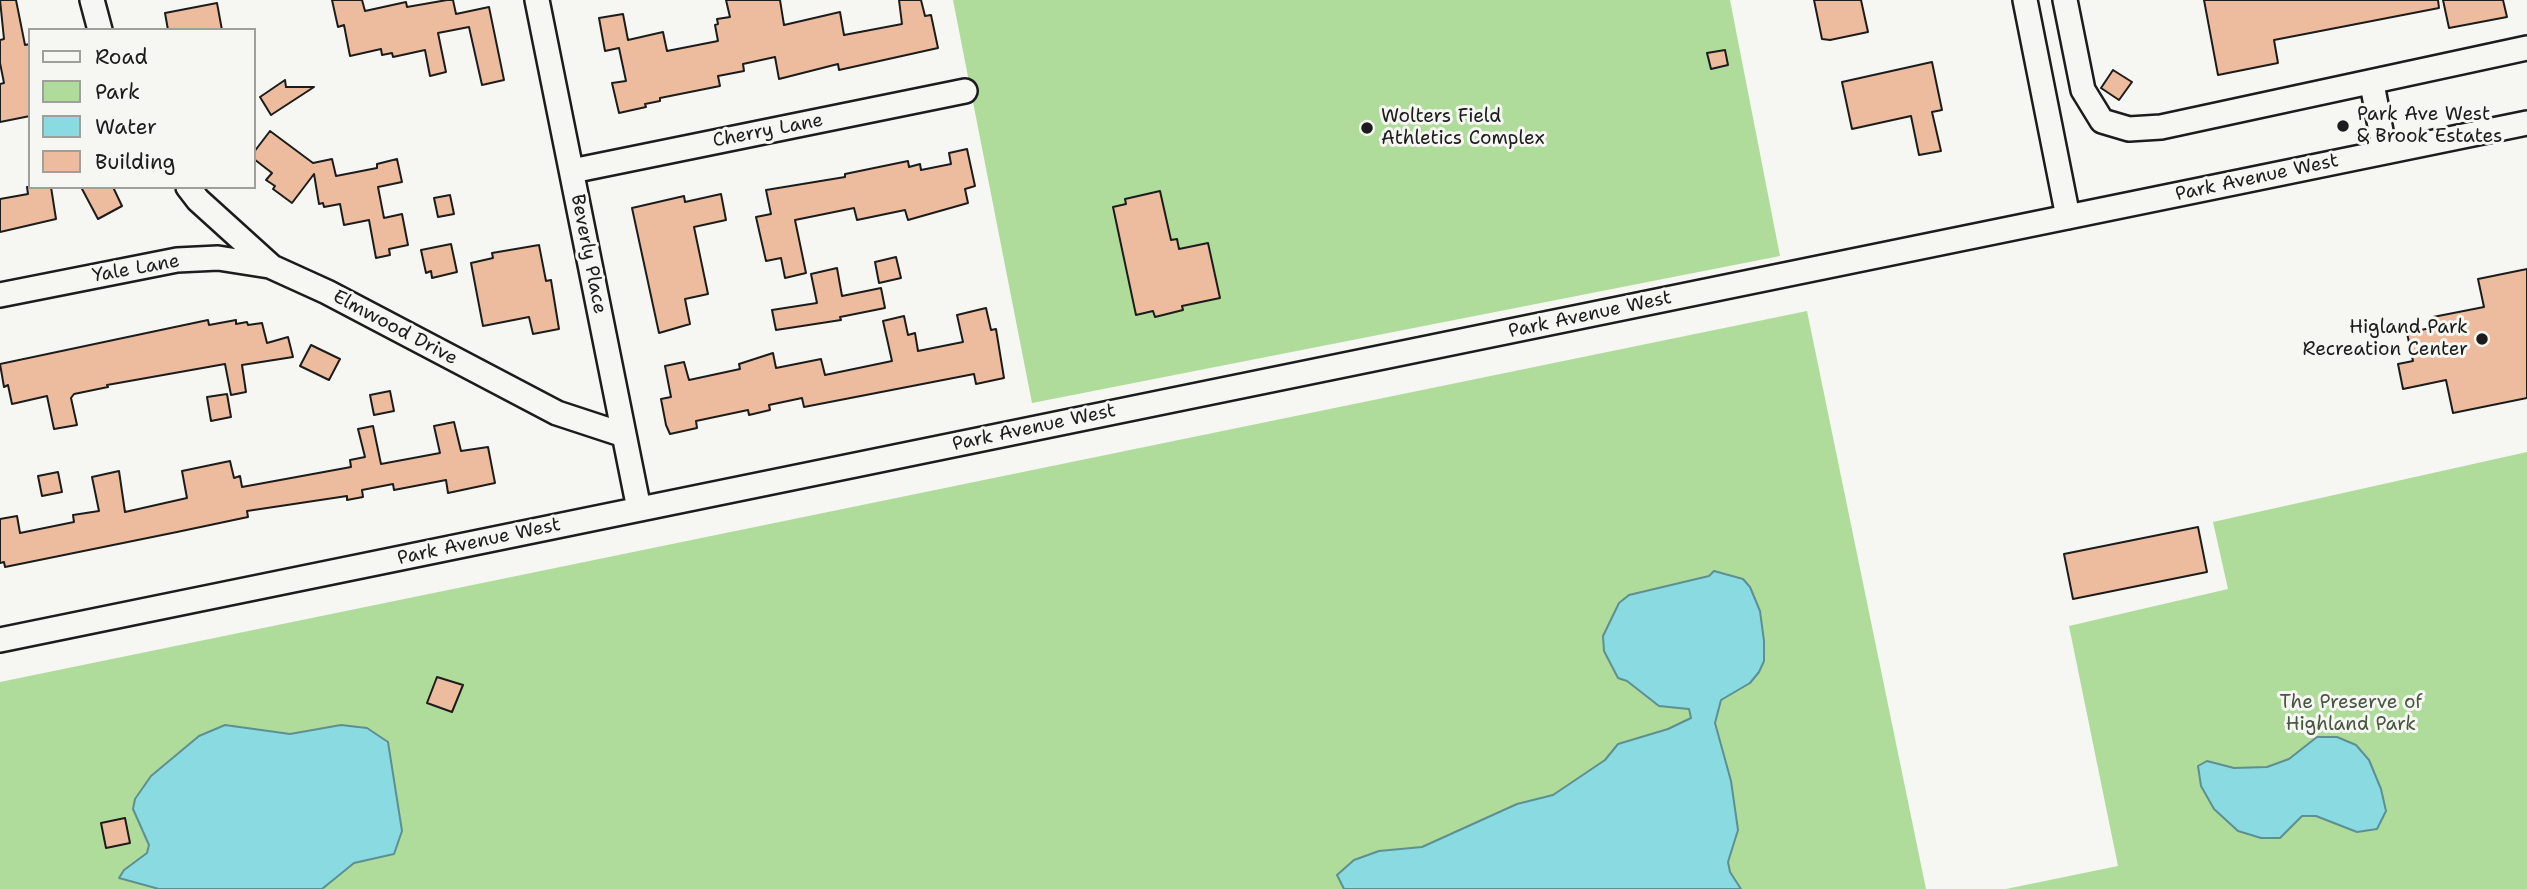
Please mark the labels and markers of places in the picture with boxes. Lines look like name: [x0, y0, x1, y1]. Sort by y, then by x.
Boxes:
place label: Park Ave West & Brook Estates: [2357, 104, 2502, 148]
place label: Wolters Field Athletics Complex: [1381, 106, 1545, 150]
marker: Park Ave West & Brook Estates: [2335, 118, 2351, 134]
marker: Wolters Field Athletics Complex: [1359, 120, 1375, 136]
place label: Higland Park Recreation Center: [2303, 317, 2468, 361]
marker: Higland Park Recreation Center: [2474, 331, 2490, 347]

